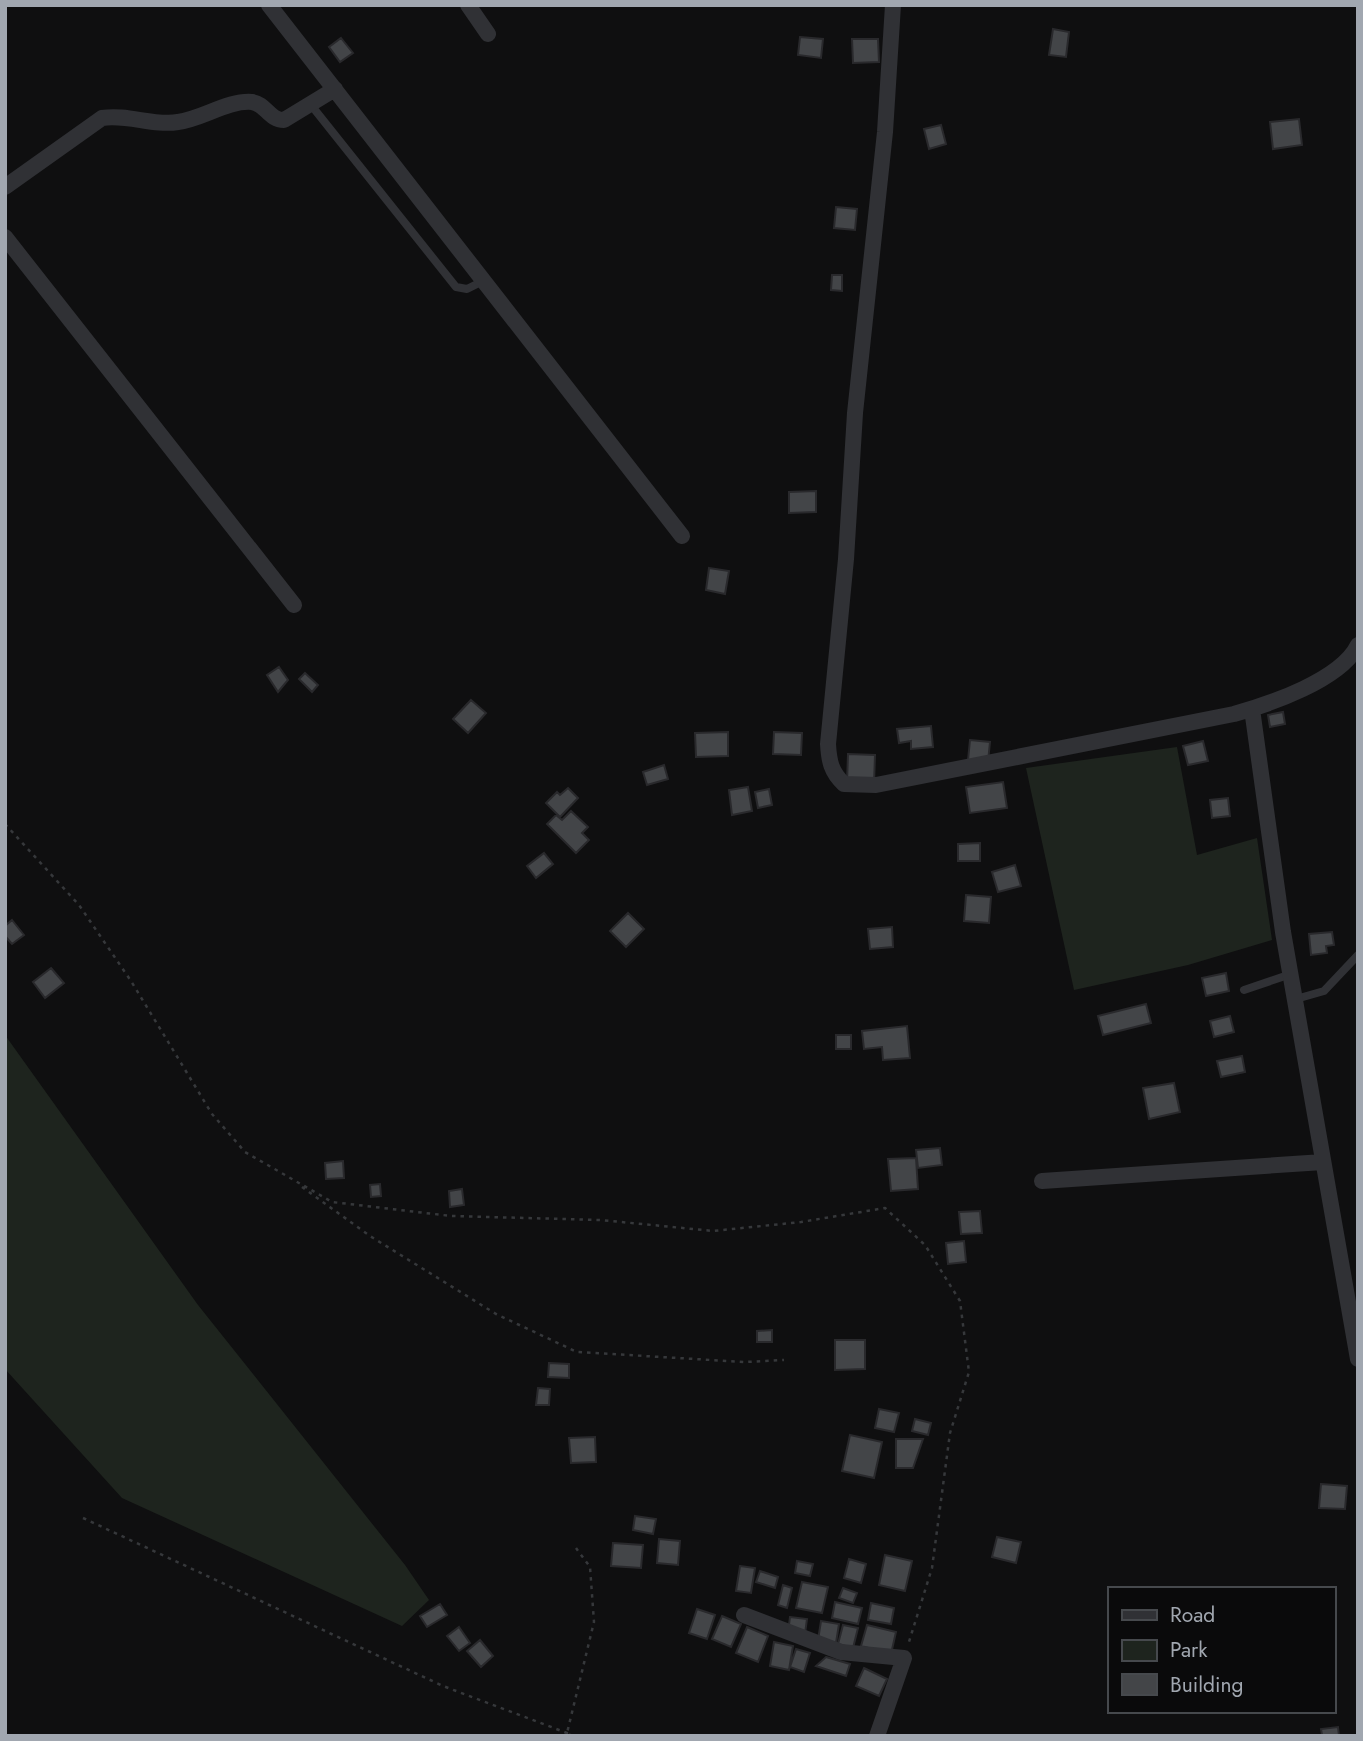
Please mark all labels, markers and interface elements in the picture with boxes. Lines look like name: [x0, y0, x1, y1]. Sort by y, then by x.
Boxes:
legend: [1108, 1587, 1335, 1713]
text: Road: [1170, 1600, 1215, 1630]
text: Park: [1170, 1635, 1208, 1665]
text: Building: [1170, 1670, 1243, 1700]

